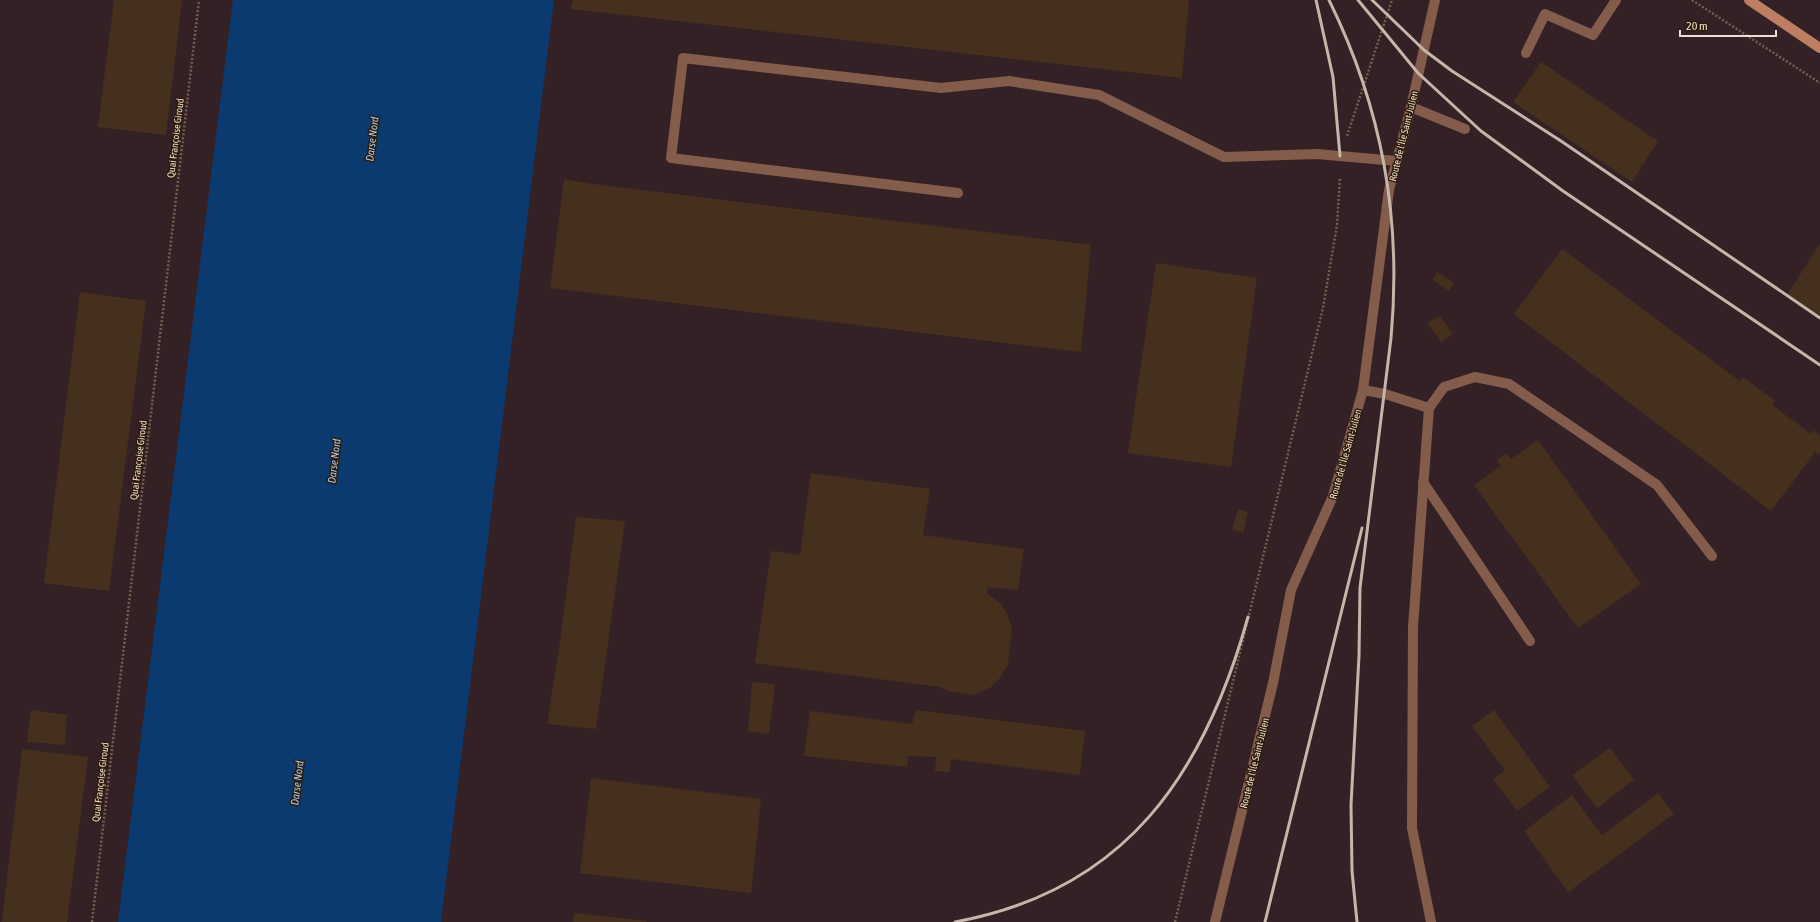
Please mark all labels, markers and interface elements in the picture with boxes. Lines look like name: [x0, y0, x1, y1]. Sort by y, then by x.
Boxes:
scale bar: [1680, 12, 1776, 38]
text: 20 m: [1686, 19, 1708, 33]
street label: Route de l'Île Saint-Julien: [1387, 90, 1420, 183]
street label: Quai Françoise Giroud: [165, 97, 186, 178]
water label: Darse Nord: [363, 116, 381, 162]
street label: Route de l'Île Saint-Julien: [1327, 408, 1364, 500]
street label: Quai Françoise Giroud: [128, 419, 149, 500]
water label: Darse Nord: [325, 438, 343, 484]
street label: Route de l'Île Saint-Julien: [1238, 717, 1271, 810]
street label: Quai Françoise Giroud: [90, 741, 111, 822]
water label: Darse Nord: [288, 760, 306, 806]

